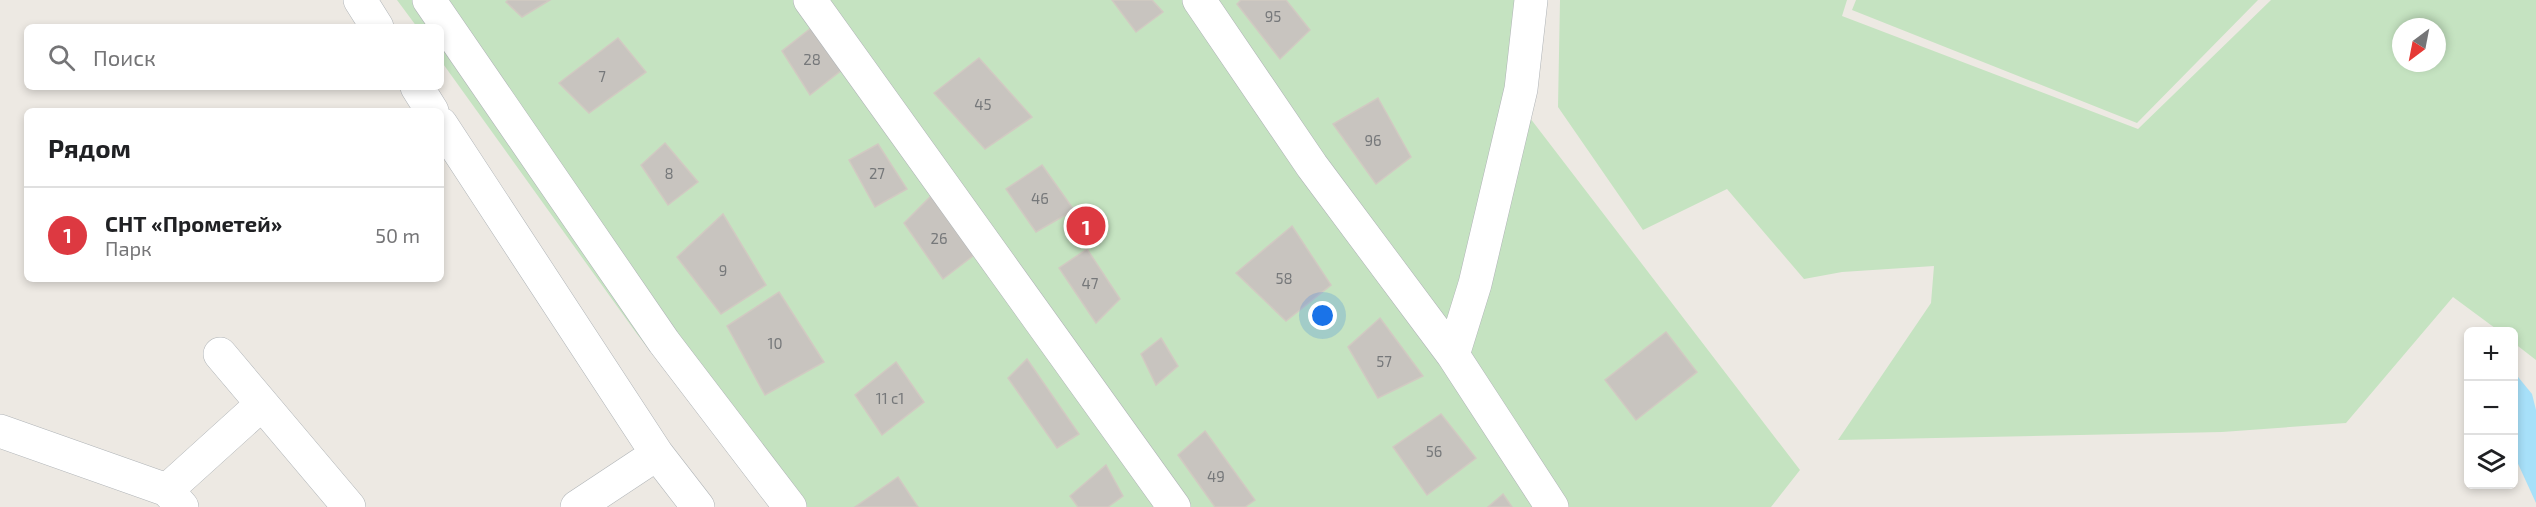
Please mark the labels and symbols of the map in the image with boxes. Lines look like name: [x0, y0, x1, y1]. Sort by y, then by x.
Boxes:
house number: 95: [1265, 7, 1281, 25]
north arrow: [2392, 18, 2446, 72]
house number: 28: [803, 50, 821, 68]
house number: 7: [598, 67, 606, 85]
house number: 45: [974, 95, 992, 113]
house number: 96: [1364, 131, 1382, 149]
house number: 8: [664, 164, 674, 182]
house number: 27: [869, 164, 885, 182]
house number: 46: [1031, 189, 1049, 207]
pin: 1: [1066, 204, 1106, 248]
house number: 26: [930, 229, 948, 247]
house number: 9: [719, 261, 727, 279]
house number: 58: [1275, 269, 1293, 287]
house number: 47: [1082, 274, 1099, 292]
your location: [1308, 301, 1337, 330]
house number: 10: [767, 334, 783, 352]
house number: 57: [1376, 352, 1392, 370]
house number: 11 с1: [876, 389, 904, 407]
house number: 56: [1426, 442, 1442, 460]
house number: 49: [1207, 467, 1225, 485]

